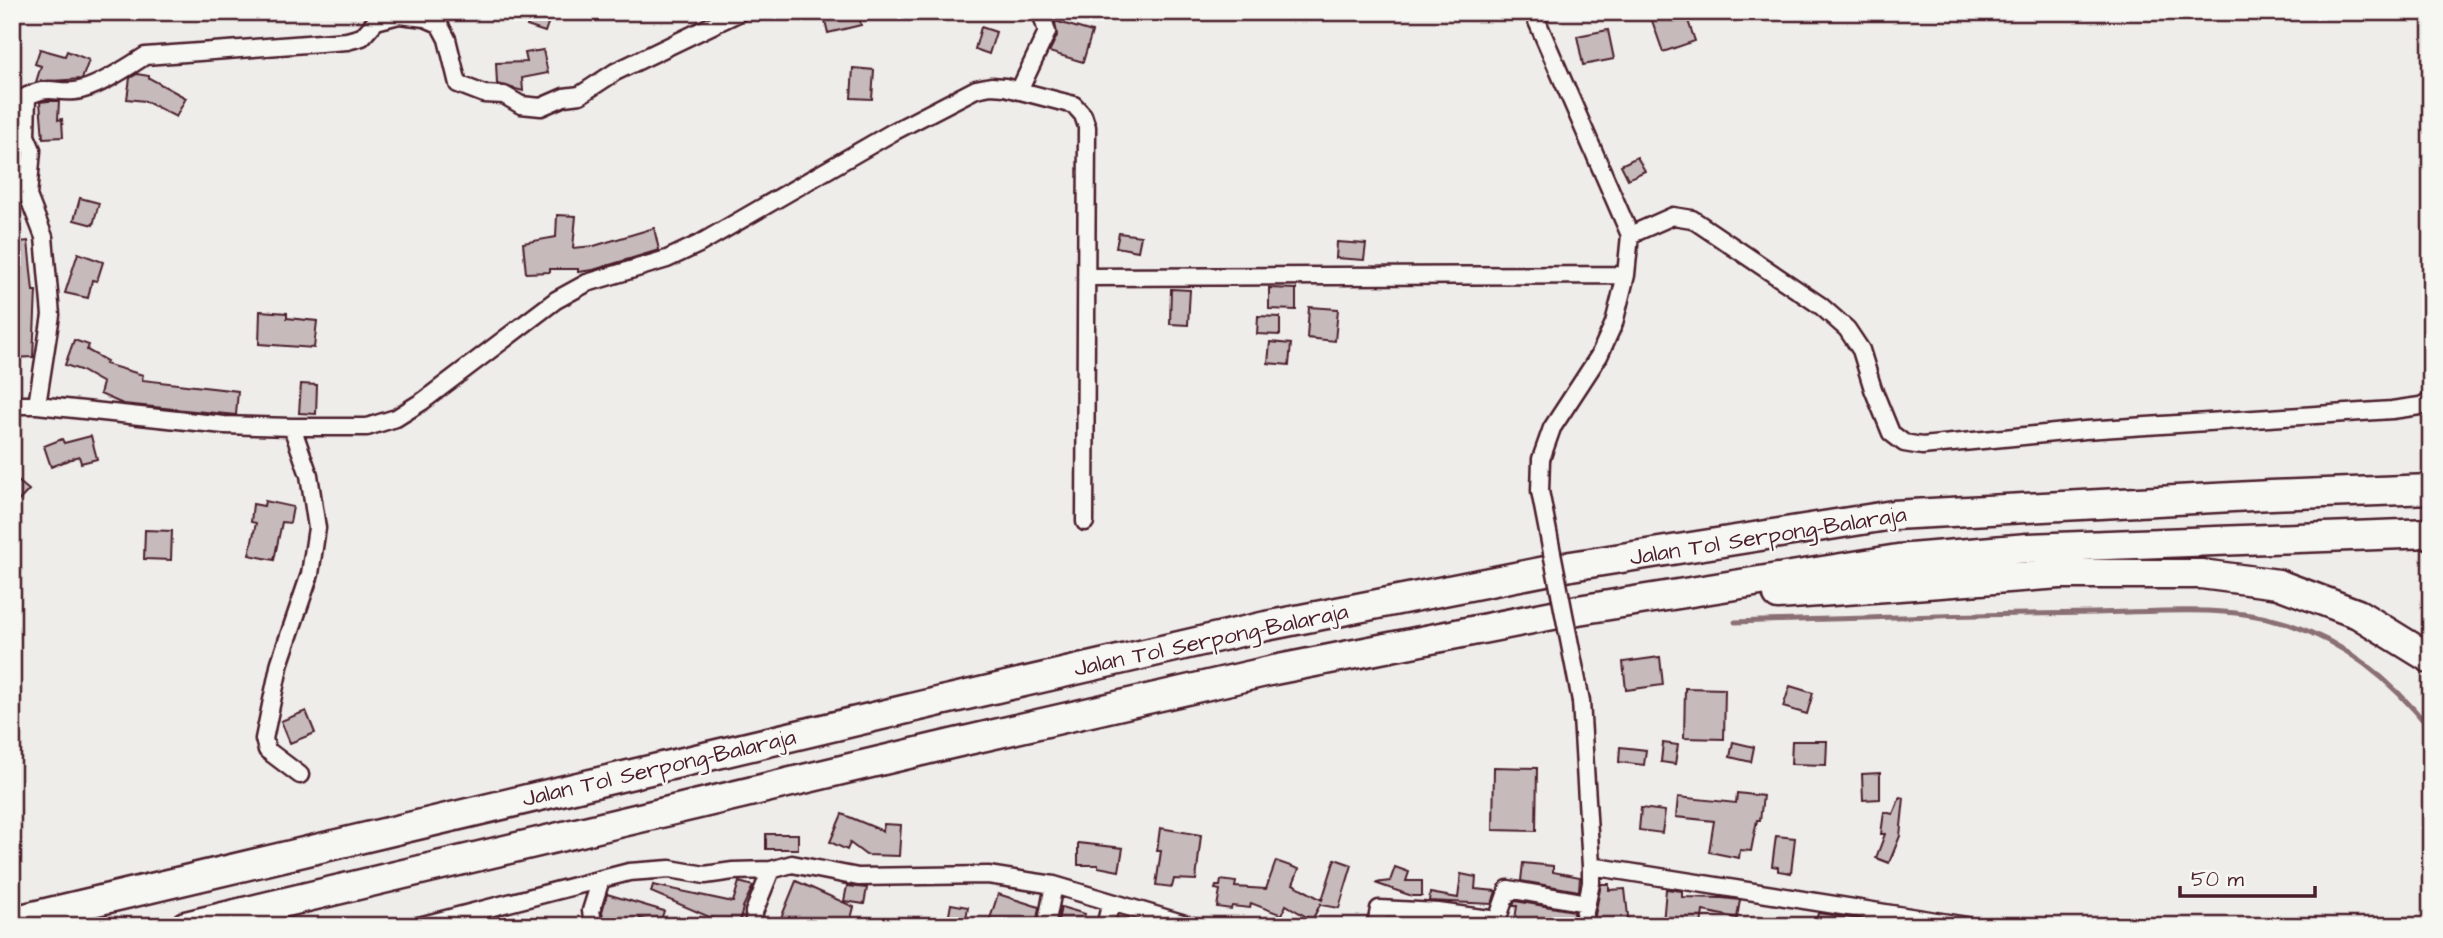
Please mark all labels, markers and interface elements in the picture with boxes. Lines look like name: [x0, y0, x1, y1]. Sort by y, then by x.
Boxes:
street label: Jalan Tol Serpong–Balaraja: [1627, 498, 1909, 575]
street label: Jalan Tol Serpong–Balaraja: [1071, 595, 1352, 686]
street label: Jalan Tol Serpong–Balaraja: [519, 721, 799, 816]
scale bar: [2180, 854, 2315, 898]
text: 50 m: [2191, 865, 2245, 894]

